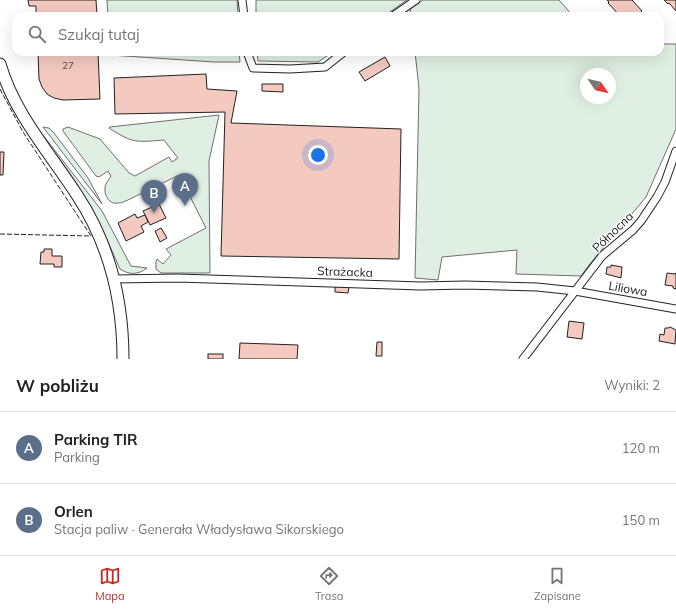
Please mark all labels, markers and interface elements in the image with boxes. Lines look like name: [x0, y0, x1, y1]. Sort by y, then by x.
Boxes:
search box: [12, 12, 664, 56]
icon: search: [26, 23, 48, 45]
text: Szukaj tutaj: [58, 25, 140, 44]
house number: 27: [62, 59, 74, 72]
north arrow: [580, 68, 616, 104]
your location: [308, 145, 328, 165]
pin: A: [172, 173, 198, 206]
pin: B: [141, 180, 167, 213]
street label: Północna: [589, 208, 636, 255]
street label: Strażacka: [317, 263, 373, 280]
street label: Liliowa: [607, 278, 649, 299]
text: W pobliżu: [16, 375, 99, 396]
text: Wyniki: 2: [604, 377, 660, 393]
text: Parking TIR: [54, 430, 138, 449]
text: A: [24, 440, 34, 456]
text: 120 m: [622, 440, 660, 456]
text: Parking: [54, 449, 100, 465]
text: Orlen: [54, 502, 93, 521]
text: B: [25, 512, 33, 528]
text: 150 m: [622, 512, 660, 528]
text: Stacja paliw · Generała Władysława Sikorskiego: [54, 521, 344, 537]
tab: Mapa: [95, 565, 125, 603]
tab: Trasa: [315, 565, 343, 603]
tab: Zapisane: [534, 565, 581, 603]

